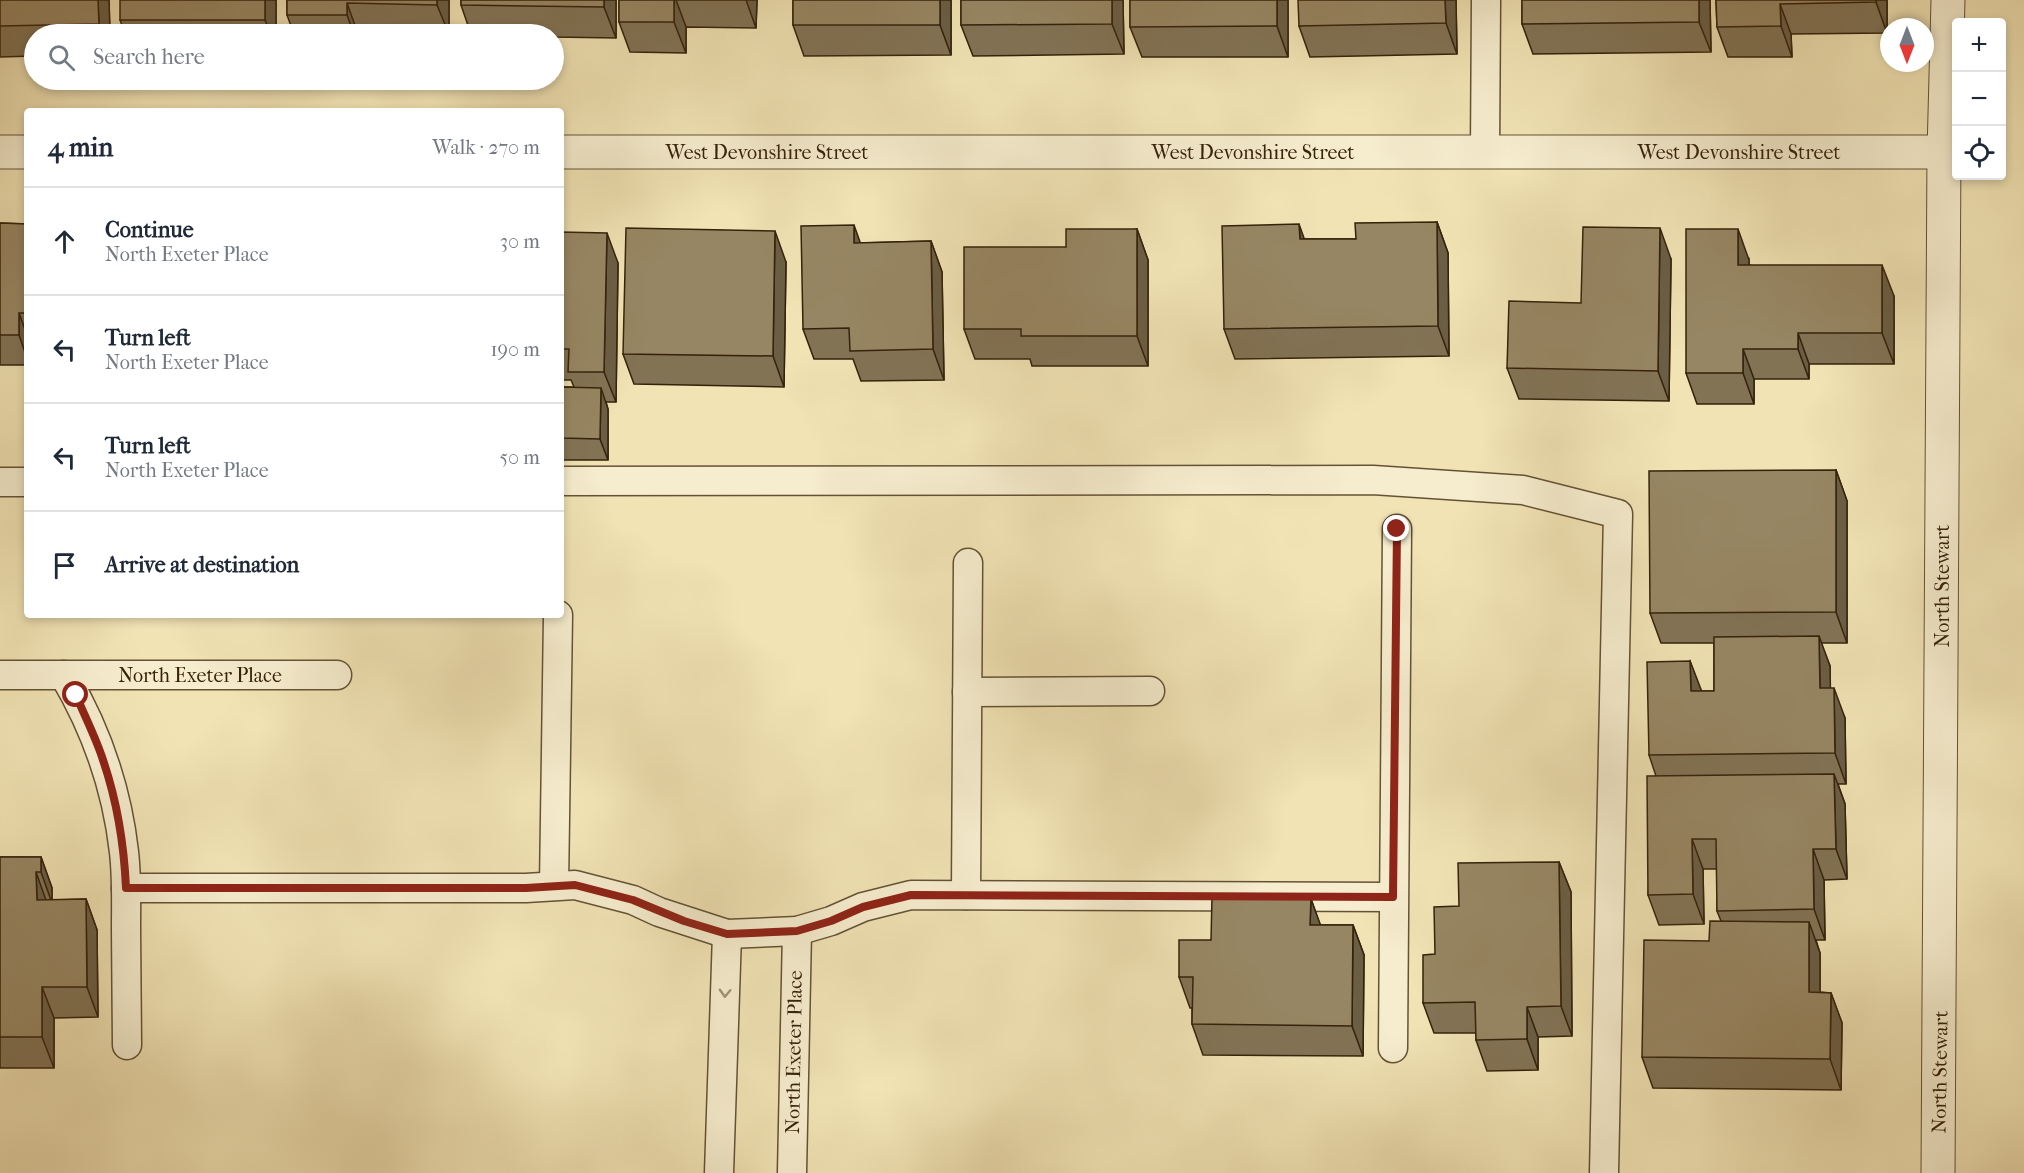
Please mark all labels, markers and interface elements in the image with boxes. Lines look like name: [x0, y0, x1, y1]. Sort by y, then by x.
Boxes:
north arrow: [1880, 18, 1934, 72]
map controls: [1952, 18, 2006, 180]
button: +: [1952, 18, 2006, 72]
search box: [24, 24, 564, 90]
icon: search: [45, 41, 78, 74]
text: Search here: [93, 44, 205, 70]
button: −: [1952, 72, 2006, 126]
button: locate: [1952, 126, 2006, 180]
text: 4 min: [48, 132, 113, 163]
text: Walk · 270 m: [432, 136, 540, 159]
street label: West Devonshire Street: [665, 141, 868, 164]
street label: West Devonshire Street: [1151, 141, 1354, 164]
street label: West Devonshire Street: [1637, 141, 1840, 164]
text: Continue: [105, 217, 194, 243]
icon: ahead: [48, 225, 81, 258]
text: 30 m: [500, 230, 540, 253]
text: North Exeter Place: [105, 243, 269, 266]
text: Turn left: [105, 325, 191, 351]
icon: left: [48, 333, 81, 366]
text: 190 m: [490, 338, 540, 361]
text: North Exeter Place: [105, 351, 269, 374]
text: Turn left: [105, 433, 191, 459]
icon: left: [48, 441, 81, 474]
text: 50 m: [499, 446, 540, 469]
text: North Exeter Place: [105, 459, 269, 482]
route end: [1383, 515, 1409, 541]
street label: North Stewart: [1931, 525, 1954, 647]
icon: arrive: [48, 549, 81, 582]
text: Arrive at destination: [105, 552, 299, 578]
street label: North Exeter Place: [118, 664, 282, 687]
route start: [62, 681, 88, 707]
street label: North Exeter Place: [781, 970, 807, 1134]
one-way arrow: [718, 988, 731, 997]
street label: North Stewart: [1927, 1010, 1953, 1134]

